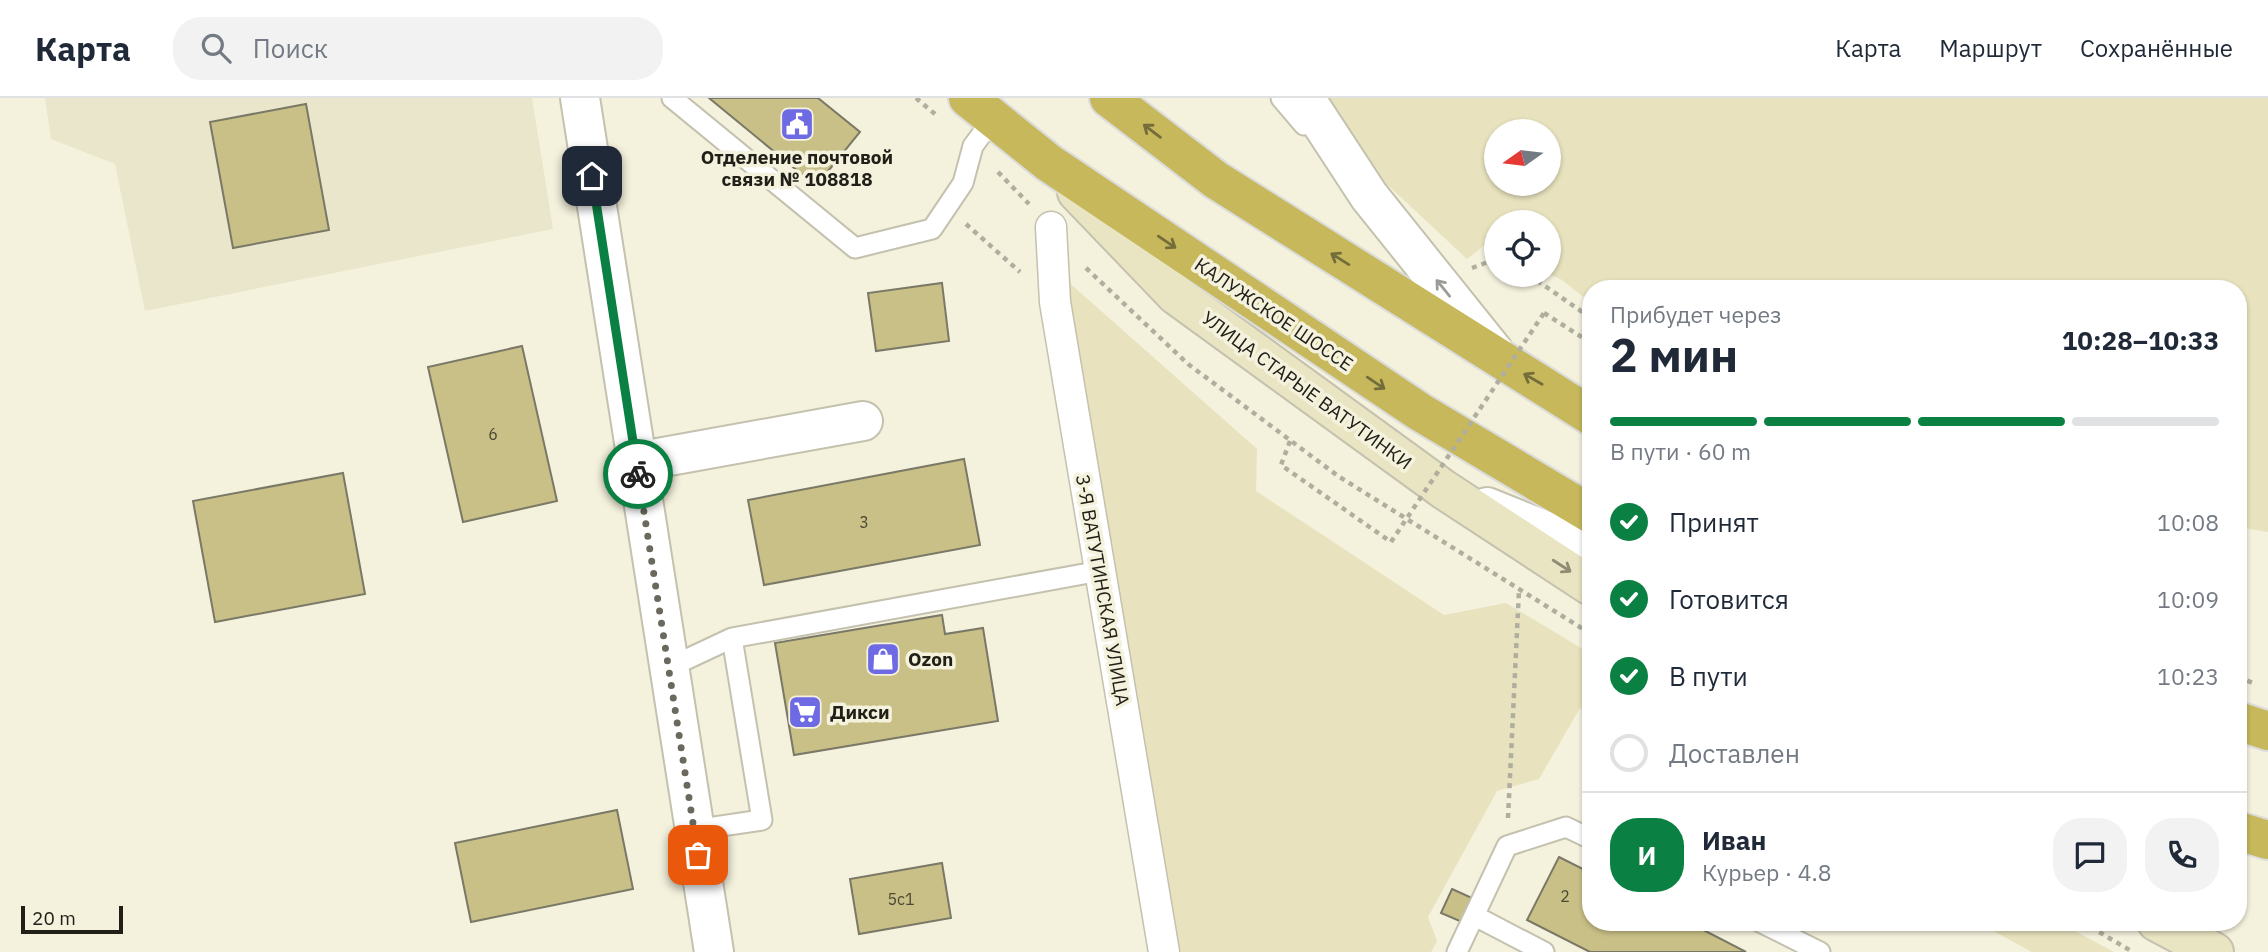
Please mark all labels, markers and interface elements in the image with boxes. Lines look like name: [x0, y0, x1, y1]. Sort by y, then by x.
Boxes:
search box: [173, 17, 663, 80]
text: Карта: [35, 27, 131, 70]
icon: search: [197, 29, 235, 67]
text: Поиск: [253, 31, 328, 65]
text: Карта: [1835, 32, 1901, 64]
text: Маршрут: [1939, 32, 2042, 64]
text: Сохранённые: [2080, 32, 2233, 64]
public building icon: Отделение почтовой связи № 108818: [778, 105, 816, 143]
north arrow: [1484, 119, 1561, 196]
map controls: [1484, 119, 1561, 287]
one-way arrow: [1143, 124, 1162, 139]
place label: Отделение почтовой связи № 108818: [701, 145, 893, 191]
pin: [562, 146, 622, 206]
icon: home: [573, 157, 611, 195]
button: locate: [1484, 210, 1561, 287]
one-way arrow: [1157, 235, 1176, 249]
one-way arrow: [1331, 251, 1350, 266]
street label: КАЛУЖСКОЕ ШОССЕ: [1190, 252, 1358, 376]
one-way arrow: [1435, 279, 1450, 298]
text: Прибудет через: [1610, 299, 1782, 329]
street label: УЛИЦА СТАРЫЕ ВАТУТИНКИ: [1197, 306, 1417, 474]
text: 10:28–10:33: [2062, 323, 2219, 357]
text: 2 мин: [1610, 325, 1738, 385]
one-way arrow: [1523, 372, 1543, 386]
one-way arrow: [1366, 376, 1385, 390]
house number: 6: [488, 424, 498, 444]
text: В пути · 60 m: [1610, 436, 1751, 466]
courier: [603, 439, 673, 509]
icon: bike: [619, 455, 657, 493]
street label: 3-Я ВАТУТИНСКАЯ УЛИЦА: [1071, 472, 1135, 708]
icon: check: [1610, 503, 1648, 541]
text: Принят: [1669, 505, 1759, 539]
text: 10:08: [2157, 507, 2219, 537]
house number: 3: [859, 512, 869, 532]
one-way arrow: [1552, 559, 1571, 574]
icon: check: [1610, 580, 1648, 618]
text: Готовится: [1669, 582, 1789, 616]
text: 10:09: [2157, 584, 2219, 614]
shop icon: Ozon: [864, 640, 902, 678]
place label: Ozon: [908, 647, 953, 671]
icon: check: [1610, 657, 1648, 695]
text: В пути: [1669, 659, 1748, 693]
text: 10:23: [2157, 661, 2219, 691]
supermarket icon: Дикси: [786, 693, 824, 731]
place label: Дикси: [830, 700, 890, 724]
text: Доставлен: [1669, 736, 1800, 770]
button: chat: [2053, 818, 2127, 892]
button: phone: [2145, 818, 2219, 892]
text: Иван: [1702, 823, 1767, 857]
pin: [668, 825, 728, 885]
icon: bag: [679, 836, 717, 874]
text: И: [1638, 838, 1656, 872]
text: Курьер · 4.8: [1702, 857, 1832, 887]
house number: 2: [1560, 886, 1570, 906]
house number: 5с1: [887, 889, 915, 909]
scale bar: [21, 903, 122, 935]
text: 20 m: [32, 906, 76, 930]

